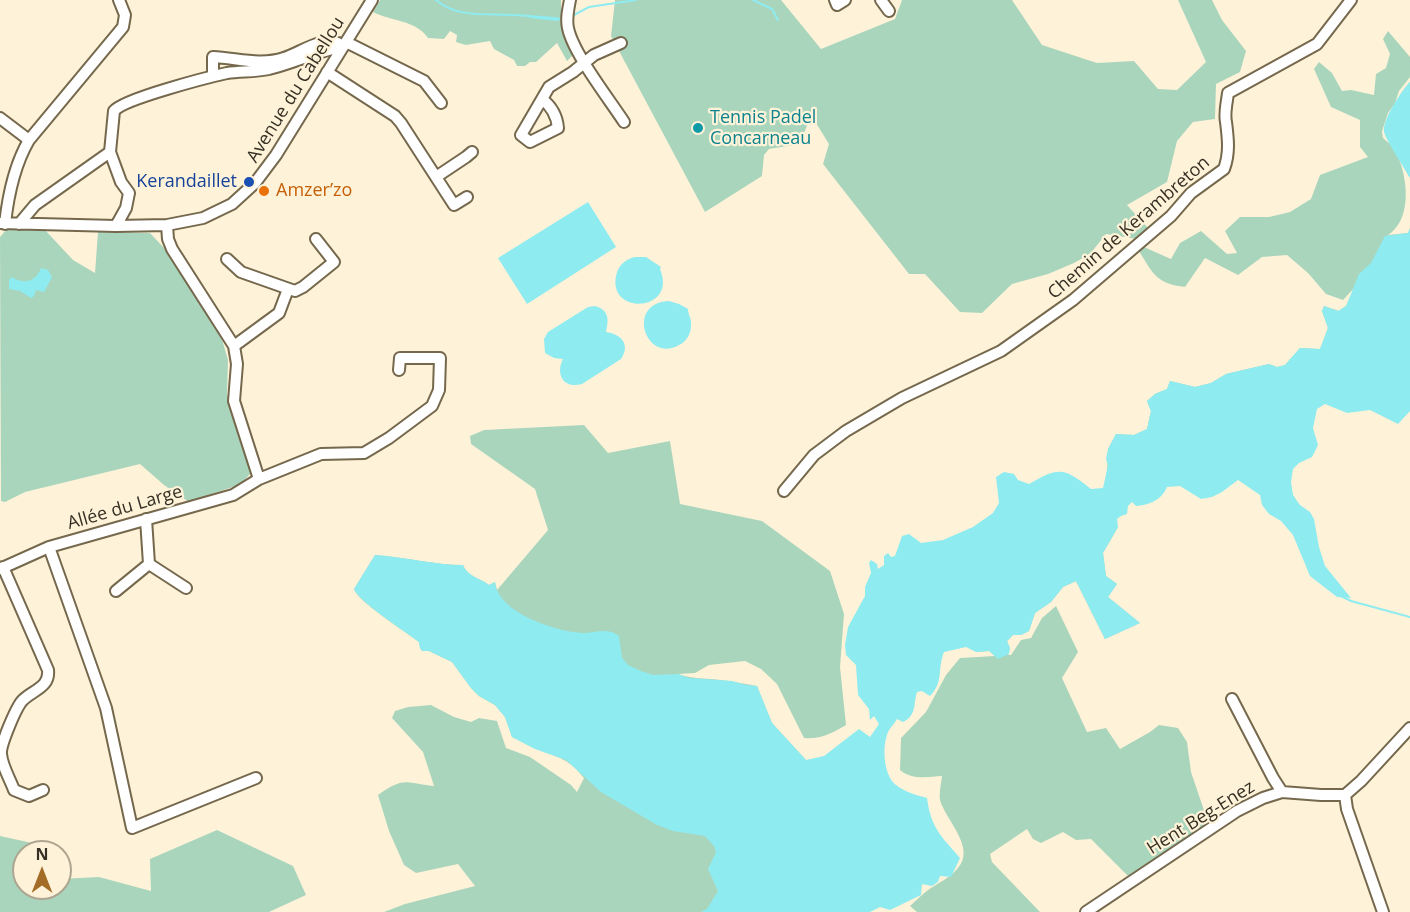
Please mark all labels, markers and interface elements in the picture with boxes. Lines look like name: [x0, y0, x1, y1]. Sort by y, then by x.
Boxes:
street label: Avenue du Cabellou: [242, 13, 350, 167]
place label: Tennis Padel Concarneau: [710, 107, 816, 150]
marker: Tennis Padel Concarneau: [691, 121, 705, 135]
street label: Chemin de Kerambreton: [1044, 152, 1214, 304]
place label: Kerandaillet: [136, 171, 237, 193]
marker: Kerandaillet: [242, 175, 256, 189]
place label: Amzer’zo: [276, 180, 352, 202]
marker: Amzer’zo: [257, 184, 271, 198]
street label: Allée du Large: [65, 481, 185, 535]
street label: Hent Beg-Enez: [1143, 776, 1259, 860]
north arrow: [12, 840, 72, 900]
text: N: [35, 843, 49, 865]

